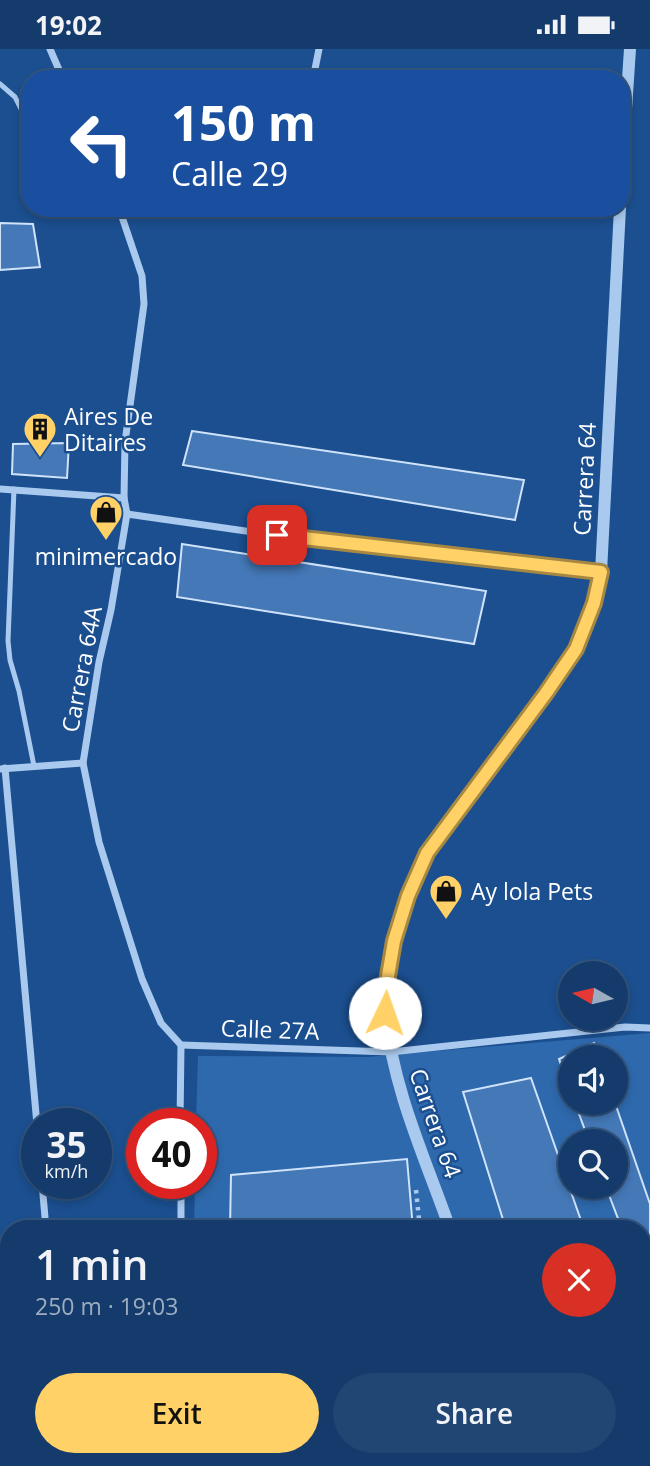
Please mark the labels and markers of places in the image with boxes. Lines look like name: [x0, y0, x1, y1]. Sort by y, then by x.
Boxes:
place label: Aires De Ditaires: [64, 400, 153, 458]
building icon: Aires De Ditaires: [21, 410, 59, 459]
shop icon: minimercado: [87, 493, 125, 542]
pin: [247, 505, 307, 565]
place label: minimercado: [35, 540, 177, 572]
shop icon: Ay lola Pets: [427, 872, 465, 921]
place label: Ay lola Pets: [471, 875, 593, 907]

